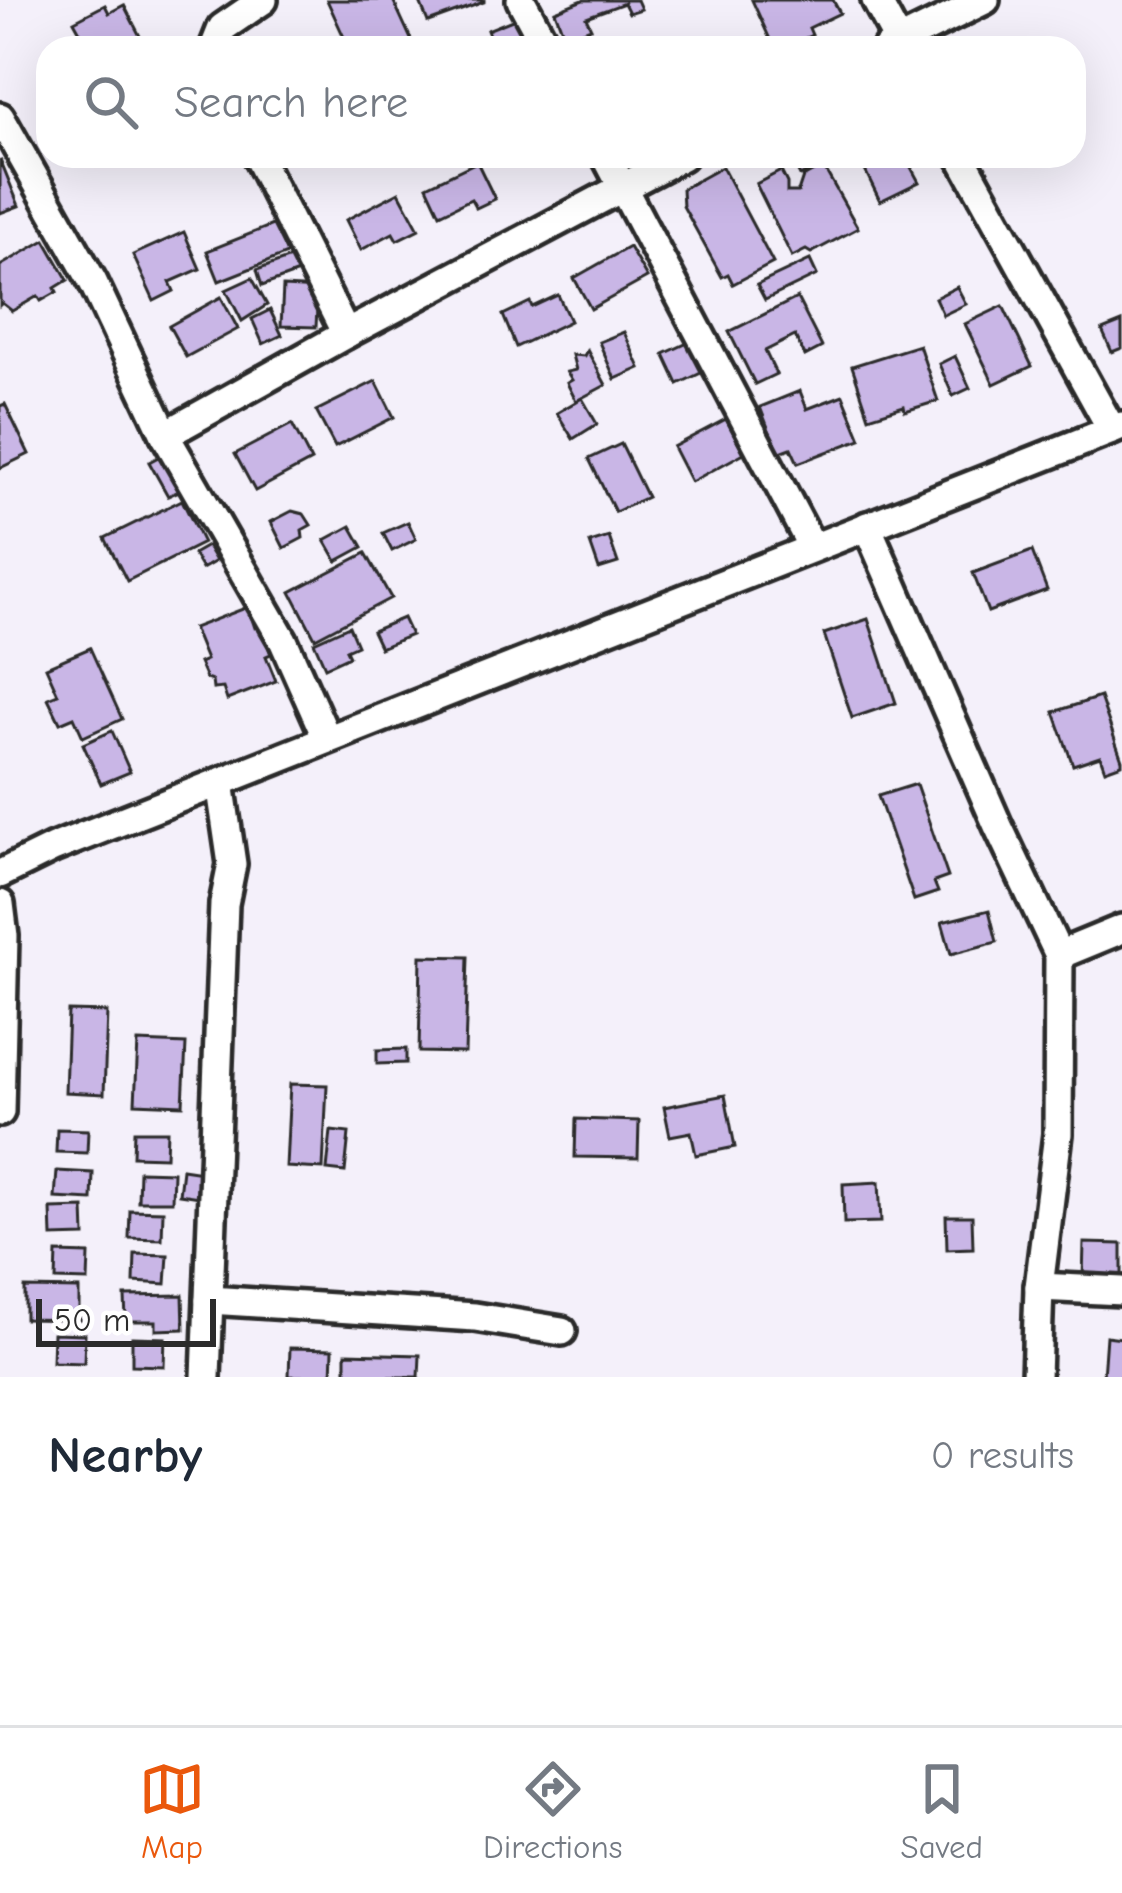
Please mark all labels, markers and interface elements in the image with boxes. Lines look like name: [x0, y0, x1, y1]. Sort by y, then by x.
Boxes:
search box: [36, 36, 1086, 168]
icon: search: [78, 69, 144, 135]
text: Search here: [174, 76, 408, 128]
scale bar: [36, 1293, 216, 1346]
text: 50 m: [54, 1301, 130, 1339]
text: Nearby: [48, 1426, 202, 1485]
text: 0 results: [931, 1433, 1074, 1478]
tab: Map: [139, 1756, 205, 1866]
tab: Directions: [483, 1756, 623, 1866]
tab: Saved: [901, 1756, 983, 1866]

